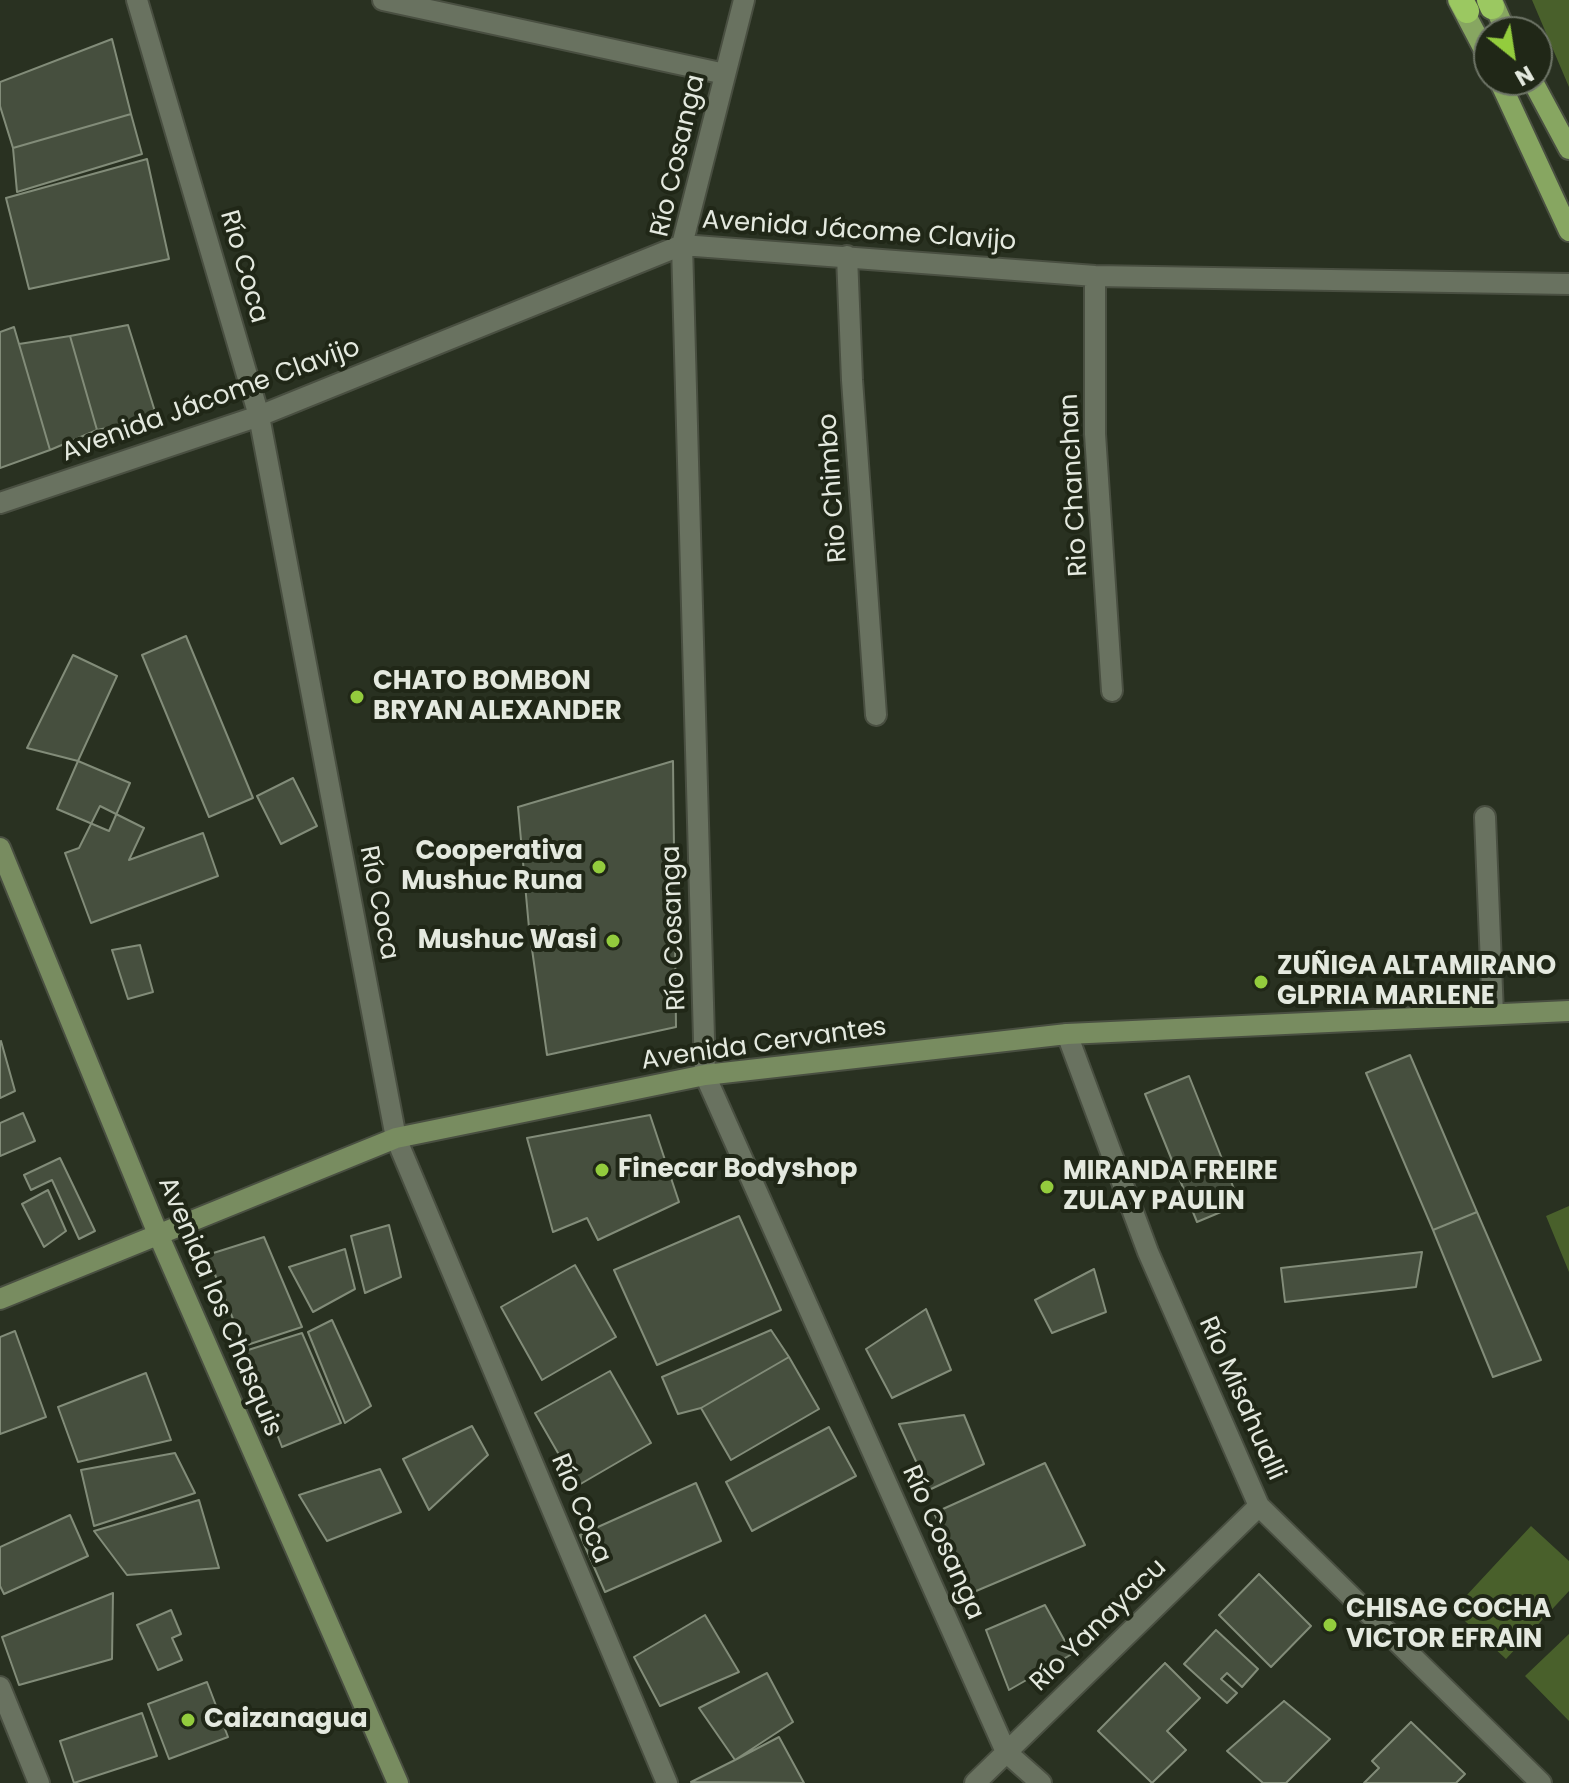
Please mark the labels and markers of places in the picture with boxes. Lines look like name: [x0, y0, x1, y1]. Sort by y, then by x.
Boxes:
place label: CHATO BOMBON BRYAN ALEXANDER: [373, 666, 622, 728]
marker: CHATO BOMBON BRYAN ALEXANDER: [348, 688, 366, 706]
place label: Cooperativa Mushuc Runa: [401, 836, 583, 898]
marker: Cooperativa Mushuc Runa: [590, 858, 608, 876]
place label: Mushuc Wasi: [418, 925, 597, 957]
marker: Mushuc Wasi: [604, 932, 622, 950]
place label: ZUÑIGA ALTAMIRANO GLPRIA MARLENE: [1277, 951, 1556, 1012]
marker: ZUÑIGA ALTAMIRANO GLPRIA MARLENE: [1252, 973, 1270, 991]
place label: Finecar Bodyshop: [618, 1154, 857, 1186]
place label: MIRANDA FREIRE ZULAY PAULIN: [1063, 1156, 1278, 1218]
marker: Finecar Bodyshop: [593, 1161, 611, 1179]
marker: MIRANDA FREIRE ZULAY PAULIN: [1038, 1178, 1056, 1196]
place label: CHISAG COCHA VICTOR EFRAIN: [1346, 1594, 1551, 1656]
marker: CHISAG COCHA VICTOR EFRAIN: [1321, 1616, 1339, 1634]
place label: Caizanagua: [204, 1704, 368, 1736]
marker: Caizanagua: [179, 1711, 197, 1729]

